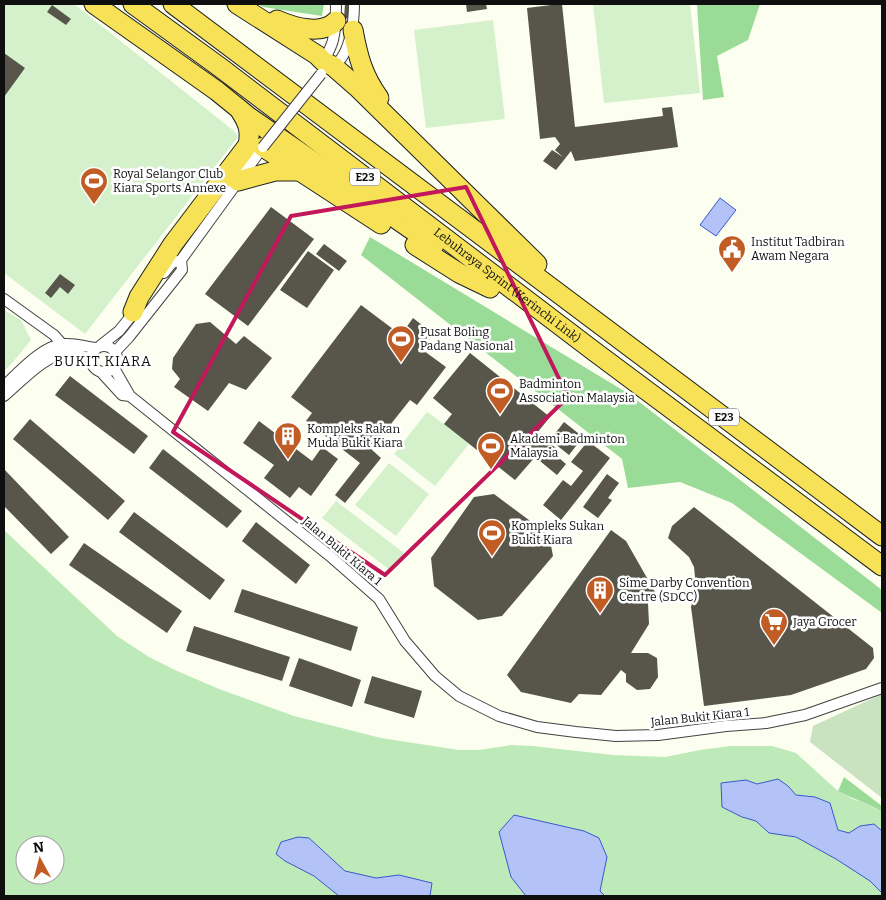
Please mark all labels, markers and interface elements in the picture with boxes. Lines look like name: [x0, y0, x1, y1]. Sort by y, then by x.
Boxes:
sports icon: Royal Selangor Club Kiara Sports Annexe: [79, 166, 109, 205]
place label: Royal Selangor Club Kiara Sports Annexe: [113, 167, 226, 195]
road number: E23: [350, 168, 380, 186]
street label: Lebuhraya Sprint (Kerinchi Link): [431, 225, 584, 346]
public building icon: Institut Tadbiran Awam Negara: [717, 234, 747, 273]
place label: Institut Tadbiran Awam Negara: [751, 235, 845, 263]
sports icon: Pusat Boling Padang Nasional: [386, 324, 416, 363]
place label: Pusat Boling Padang Nasional: [420, 325, 514, 353]
district label: BUKIT KIARA: [54, 353, 152, 370]
sports icon: Badminton Association Malaysia: [485, 376, 515, 415]
place label: Badminton Association Malaysia: [519, 377, 635, 405]
road number: E23: [709, 408, 739, 426]
building icon: Kompleks Rakan Muda Bukit Kiara: [273, 421, 303, 460]
place label: Kompleks Rakan Muda Bukit Kiara: [307, 422, 403, 450]
sports icon: Akademi Badminton Malaysia: [476, 431, 506, 470]
place label: Akademi Badminton Malaysia: [510, 432, 625, 460]
street label: Jalan Bukit Kiara 1: [299, 513, 385, 588]
sports icon: Kompleks Sukan Bukit Kiara: [477, 518, 507, 557]
place label: Kompleks Sukan Bukit Kiara: [511, 519, 605, 547]
building icon: Sime Darby Convention Centre (SDCC): [585, 575, 615, 614]
place label: Sime Darby Convention Centre (SDCC): [619, 576, 750, 604]
supermarket icon: Jaya Grocer: [759, 607, 789, 646]
place label: Jaya Grocer: [792, 615, 857, 629]
street label: Jalan Bukit Kiara 1: [649, 705, 750, 729]
north arrow: [15, 835, 65, 885]
text: N: [32, 838, 45, 857]

